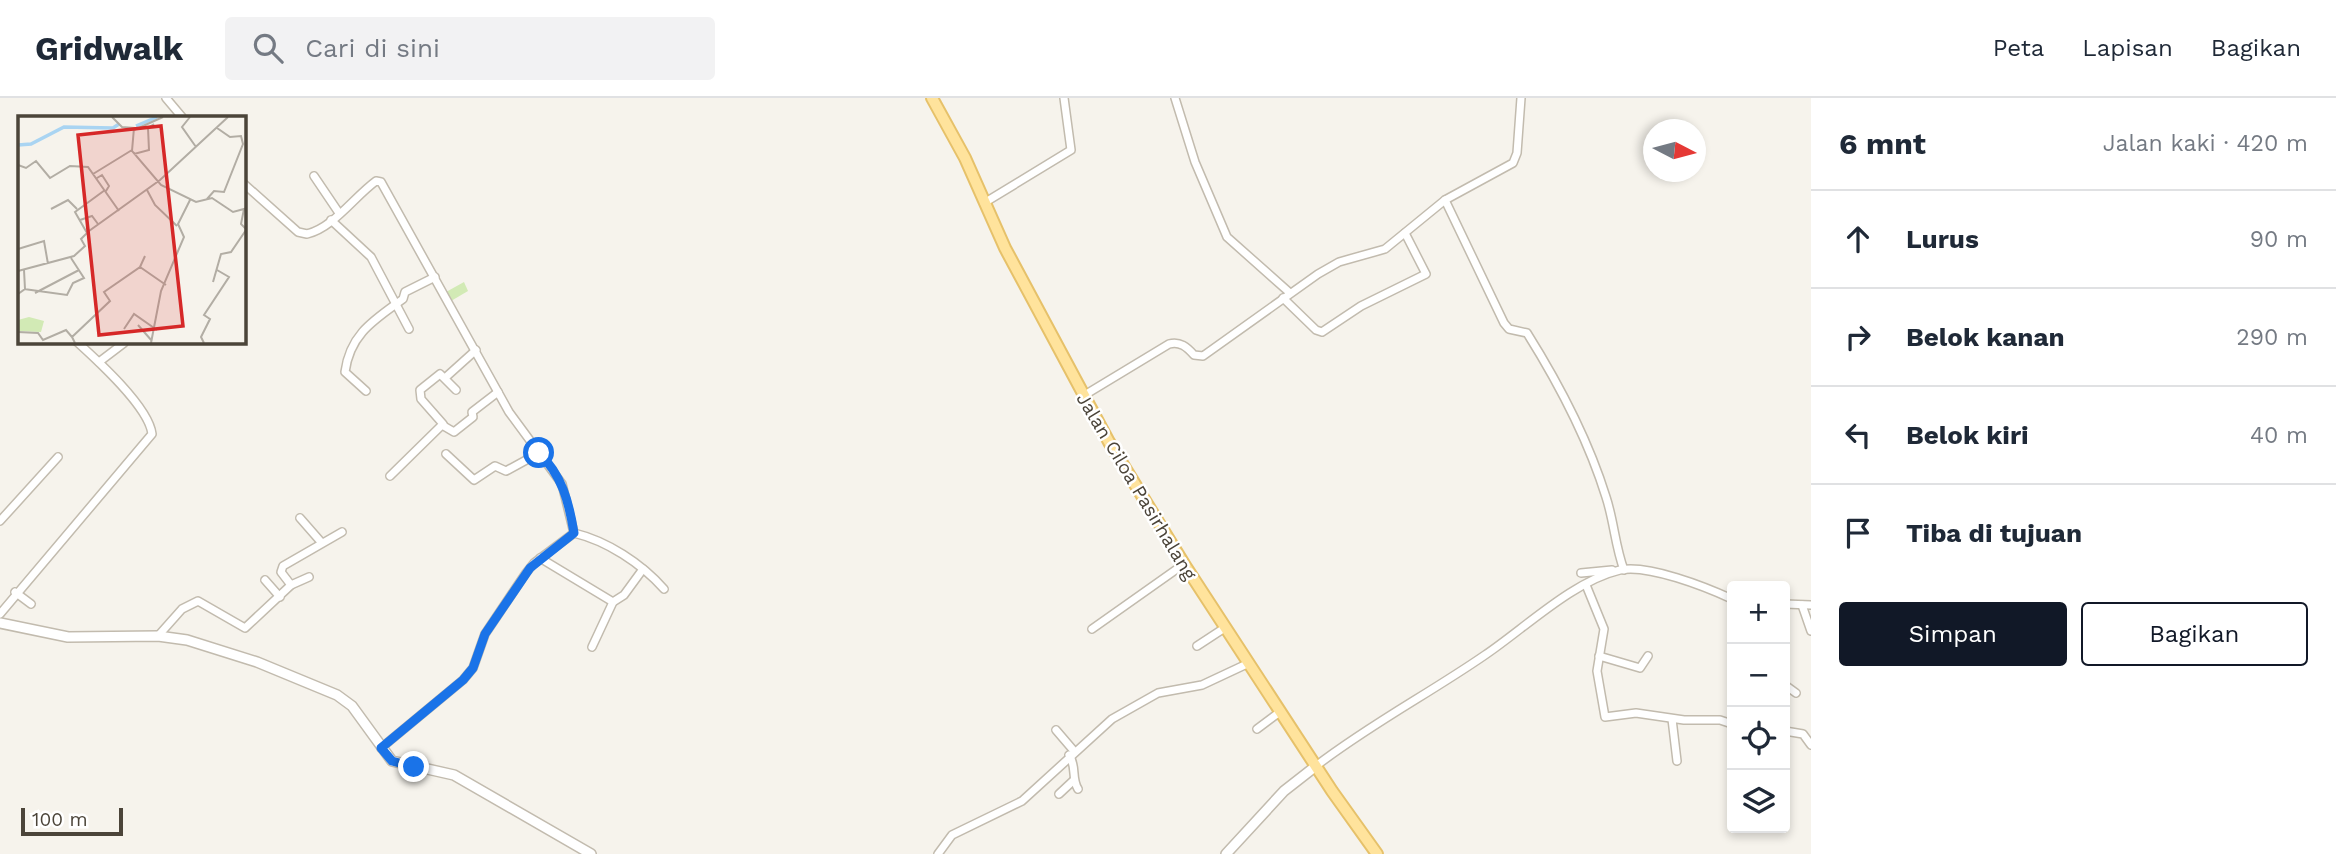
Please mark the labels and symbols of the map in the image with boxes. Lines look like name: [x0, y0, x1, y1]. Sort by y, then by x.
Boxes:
inset map: [18, 116, 245, 343]
north arrow: [1643, 119, 1706, 182]
street label: Jalan Ciloa Pasirhalang: [1072, 389, 1202, 585]
route start: [523, 437, 554, 468]
route end: [398, 751, 429, 782]
scale bar: [21, 805, 122, 837]

